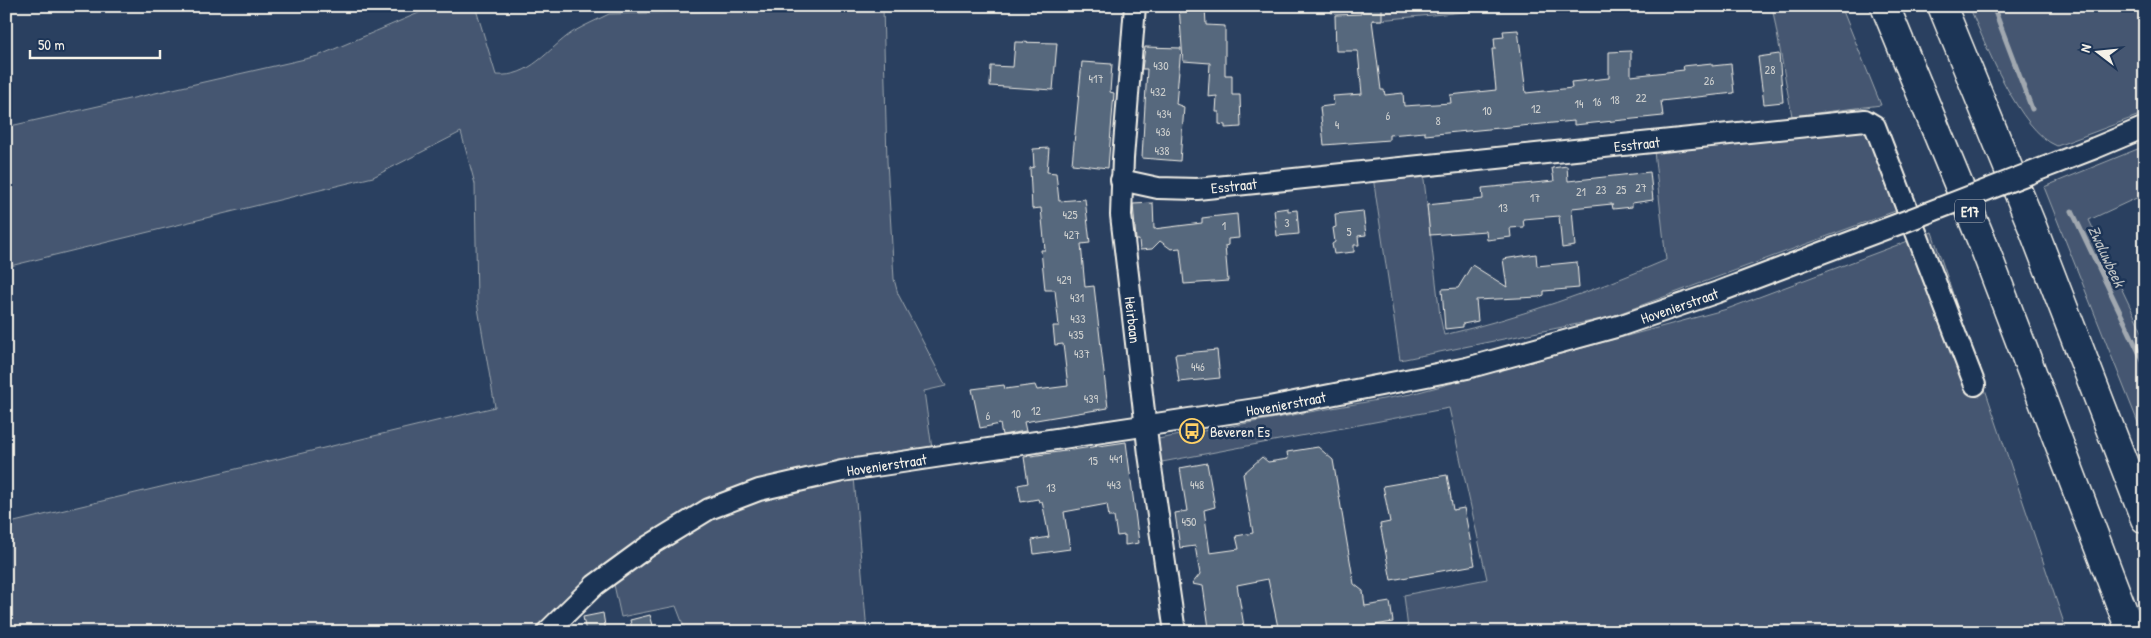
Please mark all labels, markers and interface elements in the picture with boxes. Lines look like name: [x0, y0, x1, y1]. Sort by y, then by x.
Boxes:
scale bar: [30, 28, 160, 60]
north arrow: [2074, 28, 2124, 78]
text: 50 m: [38, 34, 65, 55]
text: N: [2075, 42, 2095, 54]
house number: 430: [1153, 57, 1169, 74]
house number: 28: [1765, 61, 1775, 78]
house number: 417: [1089, 70, 1103, 87]
house number: 26: [1704, 72, 1714, 89]
house number: 432: [1150, 83, 1166, 100]
house number: 22: [1635, 89, 1647, 106]
house number: 18: [1610, 91, 1620, 108]
house number: 16: [1592, 93, 1602, 110]
house number: 14: [1575, 95, 1584, 112]
house number: 12: [1531, 100, 1541, 117]
house number: 10: [1482, 102, 1492, 119]
house number: 434: [1157, 105, 1172, 122]
house number: 6: [1386, 107, 1391, 124]
house number: 8: [1435, 112, 1441, 129]
house number: 4: [1335, 116, 1340, 133]
house number: 436: [1156, 123, 1171, 140]
street label: Esstraat: [1613, 131, 1662, 156]
house number: 438: [1154, 142, 1170, 159]
street label: Esstraat: [1210, 172, 1259, 198]
house number: 27: [1635, 179, 1647, 196]
house number: 23: [1596, 181, 1607, 198]
house number: 25: [1616, 181, 1626, 198]
house number: 21: [1576, 183, 1586, 200]
house number: 17: [1530, 189, 1540, 206]
house number: 13: [1498, 199, 1508, 216]
road number: E17: [1955, 200, 1985, 222]
house number: 425: [1062, 206, 1078, 223]
house number: 3: [1284, 214, 1290, 231]
house number: 1: [1222, 217, 1226, 234]
water label: Zwaluwbeek: [2083, 222, 2131, 292]
house number: 5: [1346, 223, 1352, 240]
house number: 427: [1064, 226, 1080, 243]
house number: 429: [1057, 271, 1072, 288]
street label: Hovenierstraat: [1638, 282, 1722, 328]
house number: 431: [1070, 289, 1084, 306]
street label: Heirbaan: [1120, 295, 1146, 345]
house number: 433: [1070, 310, 1086, 327]
house number: 435: [1069, 326, 1083, 343]
house number: 437: [1074, 345, 1090, 362]
house number: 446: [1191, 358, 1205, 375]
street label: Hovenierstraat: [1245, 385, 1328, 421]
house number: 439: [1084, 390, 1099, 407]
house number: 12: [1031, 402, 1041, 419]
house number: 10: [1011, 405, 1021, 422]
house number: 6: [986, 407, 991, 424]
bus stop icon: Beveren Es: [1179, 418, 1205, 444]
place label: Beveren Es: [1210, 421, 1270, 442]
street label: Hovenierstraat: [845, 448, 929, 481]
house number: 441: [1109, 450, 1123, 467]
house number: 15: [1088, 452, 1098, 469]
house number: 443: [1107, 476, 1121, 493]
house number: 448: [1190, 476, 1204, 493]
house number: 13: [1046, 479, 1056, 496]
house number: 450: [1182, 513, 1196, 530]

